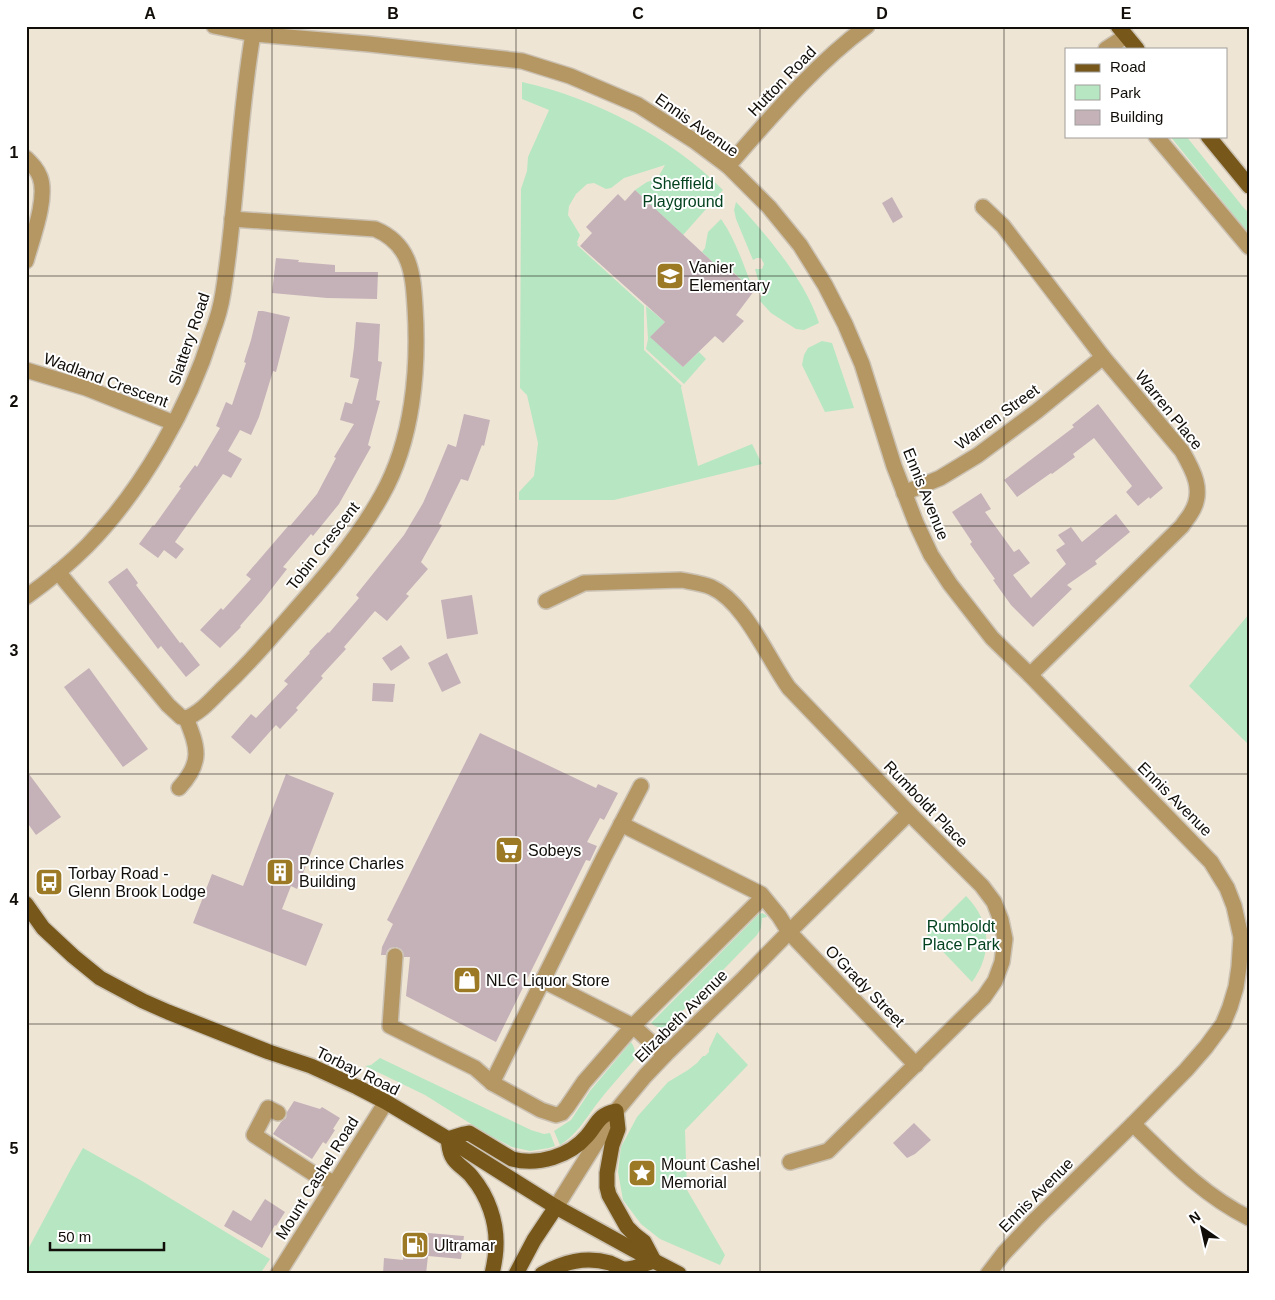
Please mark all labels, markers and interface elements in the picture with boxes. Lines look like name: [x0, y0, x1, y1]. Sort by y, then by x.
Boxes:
text: A: [144, 5, 156, 22]
text: B: [387, 5, 399, 22]
text: C: [632, 5, 644, 22]
text: D: [876, 5, 888, 22]
text: E: [1121, 5, 1132, 22]
street label: Hutton Road: [745, 43, 819, 119]
legend: [1065, 48, 1228, 138]
text: Road: [1110, 58, 1146, 75]
text: Park: [1110, 84, 1141, 101]
street label: Ennis Avenue: [652, 90, 742, 160]
text: Building: [1110, 108, 1163, 125]
text: 1: [10, 144, 19, 161]
park label: Sheffield Playground: [643, 175, 723, 210]
place label: Vanier Elementary: [689, 259, 770, 294]
school or university icon: Vanier Elementary: [655, 261, 685, 291]
street label: Slattery Road: [165, 290, 213, 388]
street label: Wadland Crescent: [42, 350, 171, 411]
street label: Warren Place: [1132, 367, 1206, 453]
street label: Warren Street: [952, 381, 1042, 453]
text: 2: [10, 393, 19, 410]
street label: Ennis Avenue: [900, 446, 952, 543]
street label: Tobin Crescent: [283, 498, 363, 593]
text: 3: [10, 642, 19, 659]
street label: Rumboldt Place: [881, 757, 971, 851]
street label: Ennis Avenue: [1134, 758, 1216, 840]
supermarket icon: Sobeys: [494, 835, 524, 865]
place label: Sobeys: [528, 842, 581, 859]
place label: Prince Charles Building: [299, 855, 404, 890]
building icon: Prince Charles Building: [265, 857, 295, 887]
place label: Torbay Road - Glenn Brook Lodge: [68, 865, 206, 900]
bus stop icon: Torbay Road - Glenn Brook Lodge: [34, 867, 64, 897]
text: 4: [10, 891, 19, 908]
park label: Rumboldt Place Park: [922, 918, 1001, 953]
street label: O'Grady Street: [822, 942, 908, 1031]
shop icon: NLC Liquor Store: [452, 965, 482, 995]
street label: Elizabeth Avenue: [631, 966, 731, 1066]
place label: NLC Liquor Store: [486, 972, 610, 989]
street label: Torbay Road: [314, 1043, 402, 1099]
street label: Mount Cashel Road: [272, 1114, 362, 1242]
text: 5: [10, 1140, 19, 1157]
street label: Ennis Avenue: [995, 1154, 1077, 1236]
place label: Mount Cashel Memorial: [661, 1156, 760, 1191]
place icon: Mount Cashel Memorial: [627, 1158, 657, 1188]
north arrow: [1178, 1202, 1228, 1252]
text: N: [1186, 1208, 1203, 1227]
scale bar: [50, 1220, 164, 1252]
text: 50 m: [58, 1228, 91, 1245]
fuel station icon: Ultramar: [400, 1230, 430, 1260]
place label: Ultramar: [434, 1237, 496, 1254]

